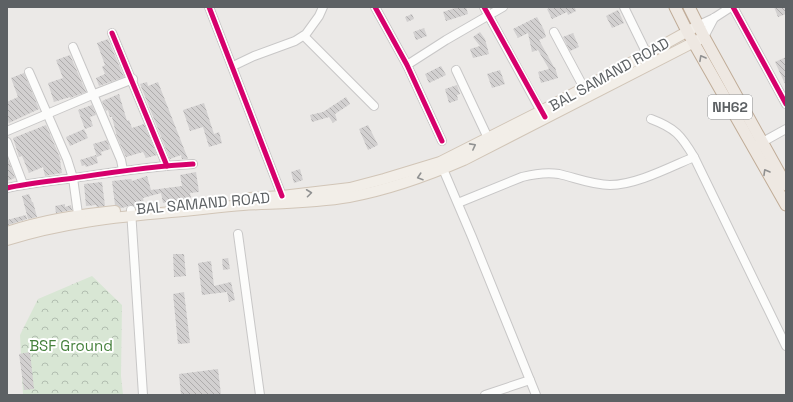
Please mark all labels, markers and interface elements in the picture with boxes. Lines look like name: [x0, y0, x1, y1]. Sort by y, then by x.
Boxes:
street label: BAL SAMAND ROAD: [546, 33, 672, 115]
one-way arrow: [700, 55, 707, 63]
road number: NH62: [708, 95, 752, 119]
one-way arrow: [469, 143, 476, 151]
one-way arrow: [764, 169, 771, 176]
one-way arrow: [417, 173, 424, 181]
street label: BAL SAMAND ROAD: [135, 188, 271, 218]
one-way arrow: [306, 189, 312, 198]
park label: BSF Ground: [29, 336, 113, 355]

